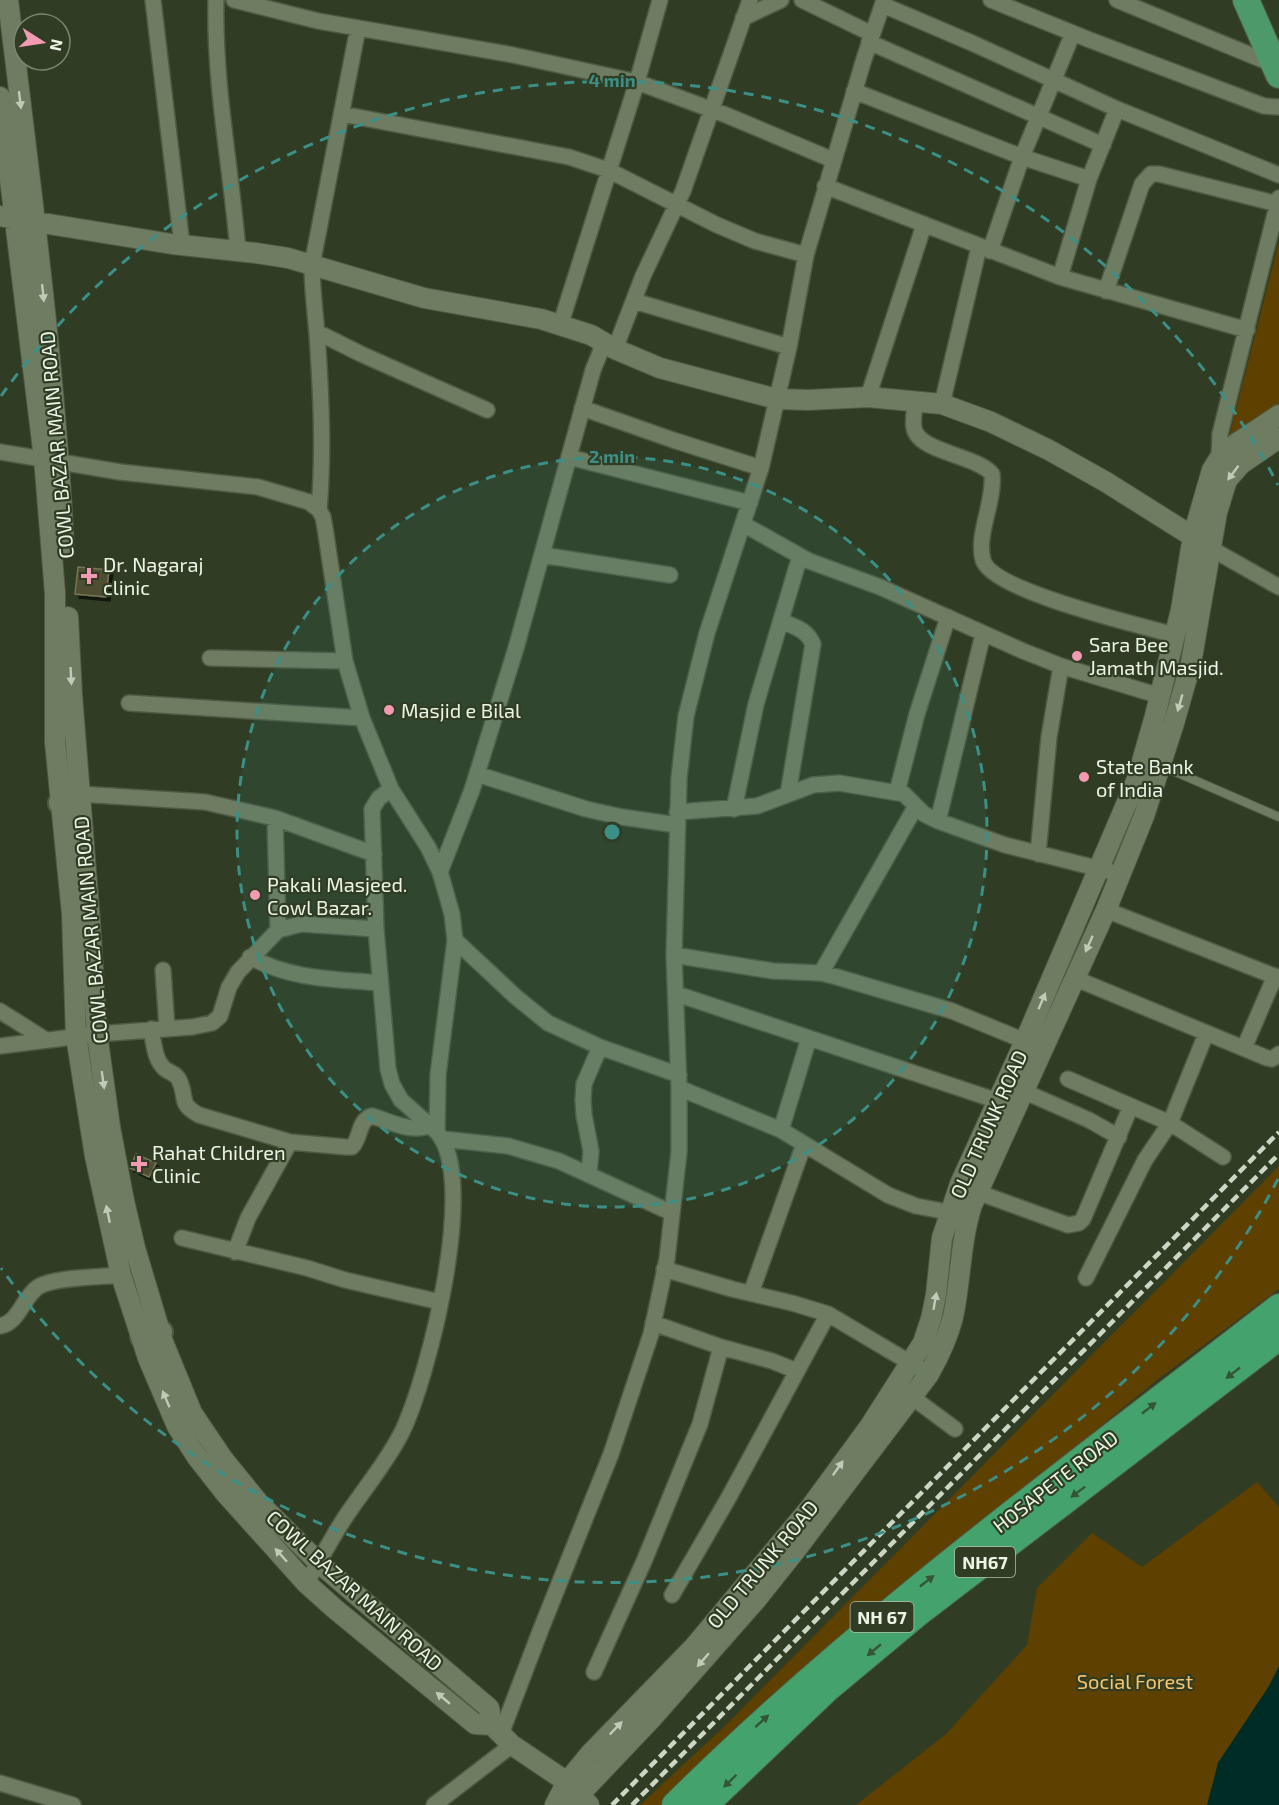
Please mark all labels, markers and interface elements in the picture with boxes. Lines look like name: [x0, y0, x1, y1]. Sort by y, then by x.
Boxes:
north arrow: [12, 12, 72, 72]
text: N: [47, 38, 68, 53]
text: 4 min: [589, 69, 636, 91]
one-way arrow: [15, 90, 25, 109]
one-way arrow: [38, 284, 48, 303]
street label: COWL BAZAR MAIN ROAD: [34, 330, 78, 560]
text: 2 min: [589, 445, 635, 467]
one-way arrow: [1227, 465, 1239, 481]
place label: Dr. Nagaraj clinic: [103, 552, 203, 599]
marker: Dr. Nagaraj clinic: [80, 567, 98, 585]
place label: Sara Bee Jamath Masjid.: [1089, 632, 1224, 679]
marker: Sara Bee Jamath Masjid.: [1070, 649, 1084, 663]
one-way arrow: [66, 667, 75, 686]
one-way arrow: [1175, 694, 1184, 712]
place label: Masjid e Bilal: [401, 698, 521, 722]
marker: Masjid e Bilal: [382, 703, 396, 717]
place label: State Bank of India: [1096, 754, 1194, 801]
marker: State Bank of India: [1077, 770, 1091, 784]
street label: COWL BAZAR MAIN ROAD: [68, 815, 112, 1045]
centre of rings: [602, 822, 622, 842]
place label: Pakali Masjeed. Cowl Bazar.: [267, 872, 407, 919]
marker: Pakali Masjeed. Cowl Bazar.: [248, 888, 262, 902]
one-way arrow: [1084, 935, 1094, 953]
one-way arrow: [1038, 992, 1047, 1010]
street label: OLD TRUNK ROAD: [945, 1046, 1031, 1202]
one-way arrow: [99, 1070, 108, 1089]
place label: Rahat Children Clinic: [152, 1140, 286, 1187]
marker: Rahat Children Clinic: [130, 1155, 148, 1173]
one-way arrow: [102, 1205, 112, 1223]
one-way arrow: [931, 1291, 940, 1310]
one-way arrow: [1225, 1366, 1240, 1378]
one-way arrow: [161, 1390, 171, 1408]
one-way arrow: [1140, 1402, 1156, 1414]
street label: HOSAPETE ROAD: [988, 1425, 1122, 1537]
one-way arrow: [832, 1461, 844, 1477]
one-way arrow: [1070, 1485, 1085, 1497]
street label: OLD TRUNK ROAD: [701, 1495, 823, 1633]
street label: COWL BAZAR MAIN ROAD: [262, 1505, 448, 1675]
road number: NH67: [955, 1547, 1015, 1577]
one-way arrow: [275, 1548, 288, 1563]
one-way arrow: [919, 1575, 934, 1587]
road number: NH 67: [850, 1602, 914, 1632]
one-way arrow: [867, 1643, 882, 1656]
one-way arrow: [697, 1652, 710, 1668]
park label: Social Forest: [1077, 1669, 1194, 1693]
one-way arrow: [435, 1691, 451, 1704]
one-way arrow: [754, 1715, 769, 1728]
one-way arrow: [609, 1720, 623, 1735]
one-way arrow: [723, 1773, 737, 1787]

